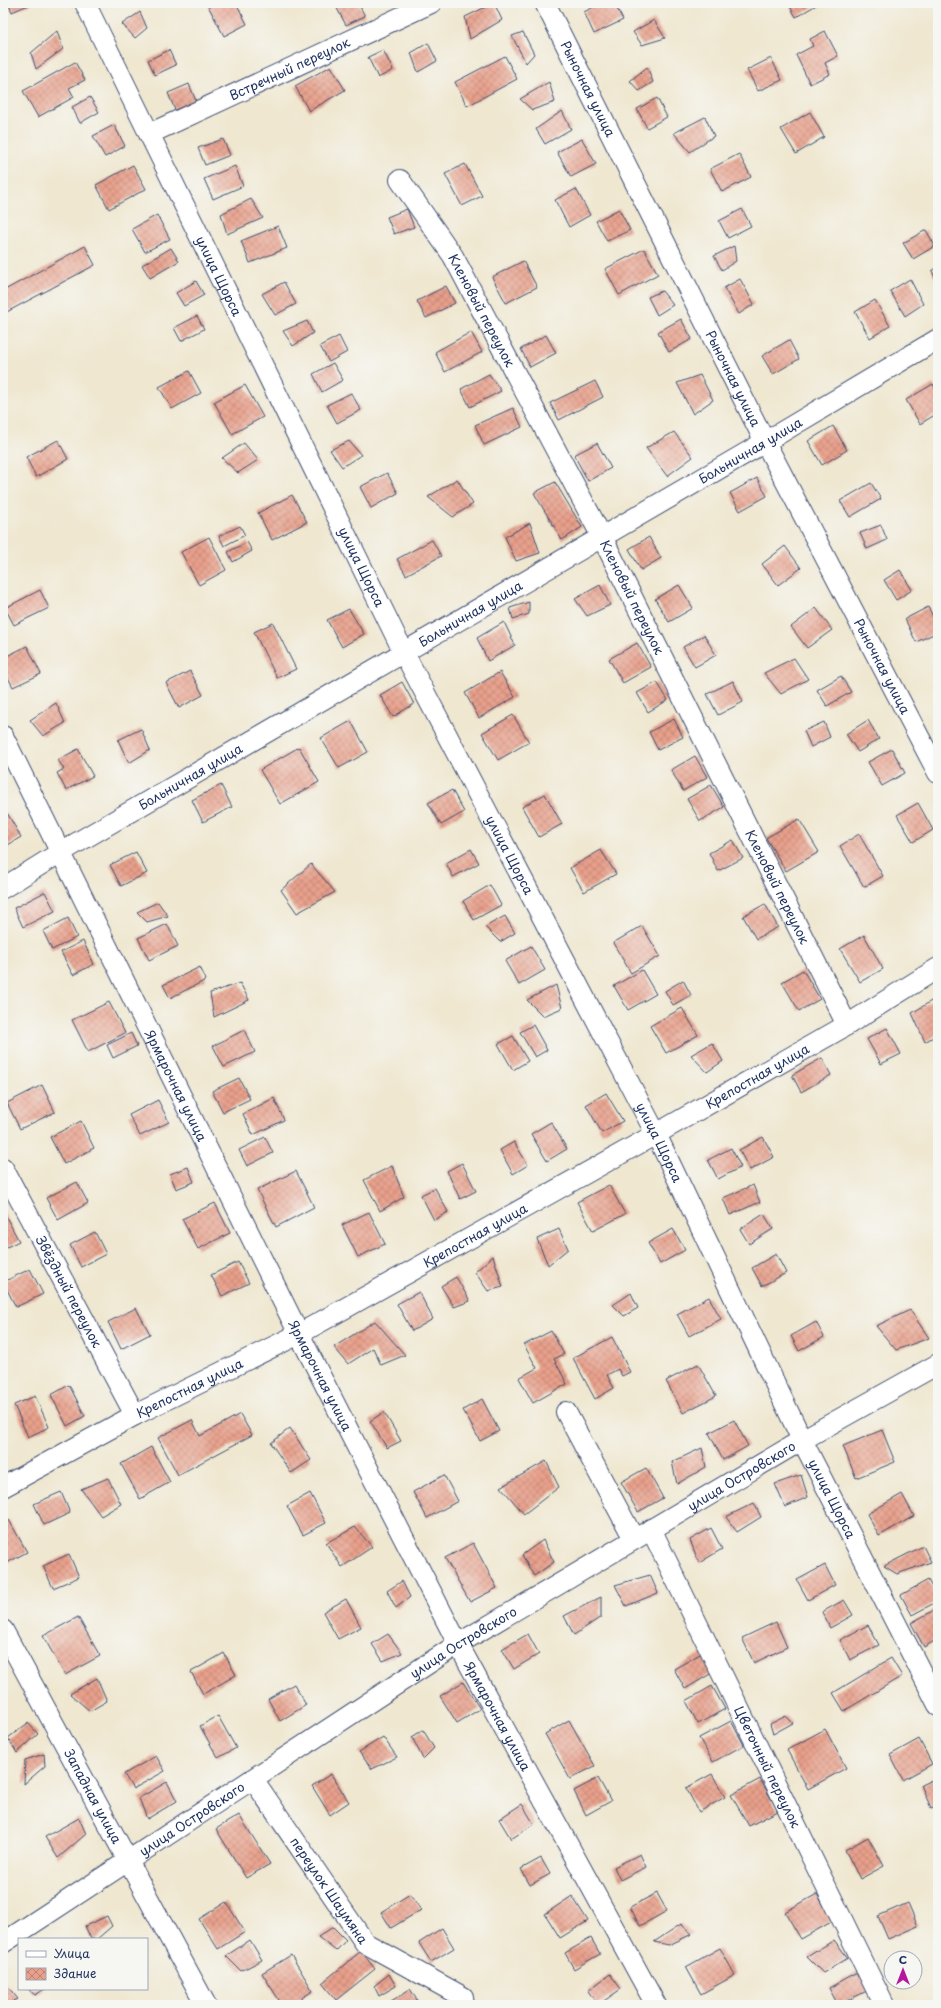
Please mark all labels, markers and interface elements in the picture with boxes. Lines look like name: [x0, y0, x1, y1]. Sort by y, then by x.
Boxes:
street label: Встречный переулок: [226, 32, 353, 104]
street label: Рыночная улица: [556, 37, 621, 141]
street label: улица Щорса: [192, 232, 247, 320]
street label: Кленовый переулок: [444, 250, 520, 370]
street label: Рыночная улица: [702, 327, 766, 430]
street label: Больничная улица: [695, 412, 806, 488]
street label: улица Щорса: [334, 523, 390, 611]
street label: Кленовый переулок: [596, 536, 669, 658]
street label: Больничная улица: [415, 575, 526, 651]
street label: Рыночная улица: [850, 615, 916, 718]
street label: Больничная улица: [135, 738, 246, 814]
street label: улица Щорса: [482, 812, 539, 898]
street label: Кленовый переулок: [741, 826, 815, 947]
street label: Ярмарочная улица: [141, 1026, 212, 1145]
street label: Крепостная улица: [701, 1038, 813, 1113]
street label: улица Щорса: [632, 1099, 688, 1186]
street label: Крепостная улица: [419, 1198, 531, 1272]
street label: Звёздный переулок: [32, 1232, 107, 1351]
street label: Ярмарочная улица: [285, 1317, 357, 1435]
street label: Крепостная улица: [133, 1353, 246, 1422]
street label: улица Островского: [684, 1436, 799, 1515]
street label: улица Щорса: [804, 1455, 861, 1542]
street label: улица Островского: [406, 1601, 520, 1682]
street label: Ярмарочная улица: [460, 1658, 536, 1775]
street label: Цветочный переулок: [730, 1703, 806, 1831]
street label: Западная улица: [60, 1745, 127, 1847]
street label: улица Островского: [135, 1777, 248, 1860]
street label: переулок Шаумяна: [286, 1833, 373, 1948]
legend: [18, 1938, 148, 1990]
text: Улица: [54, 1944, 90, 1962]
north arrow: [883, 1950, 923, 1990]
text: С: [899, 1951, 907, 1968]
text: Здание: [54, 1964, 96, 1982]

